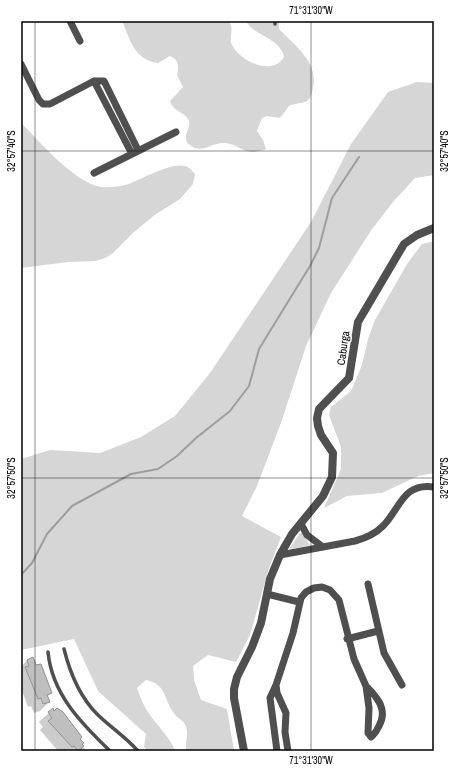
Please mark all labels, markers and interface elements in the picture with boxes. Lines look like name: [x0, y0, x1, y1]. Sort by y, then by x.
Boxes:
text: 71°31'30"W: [289, 4, 333, 17]
text: 32°57'40"S: [5, 130, 18, 172]
text: 32°57'40"S: [438, 130, 451, 172]
street label: Caburga: [334, 330, 352, 366]
text: 32°57'50"S: [5, 457, 18, 499]
text: 32°57'50"S: [438, 457, 451, 499]
text: 71°31'30"W: [289, 754, 333, 767]

